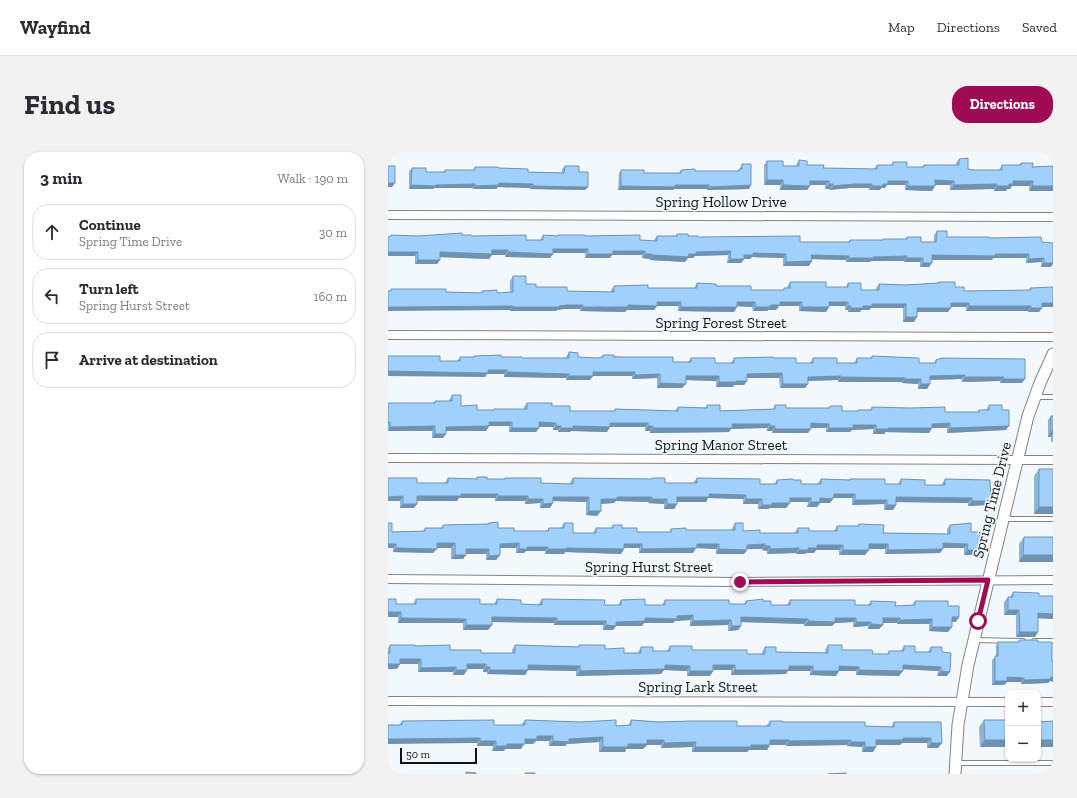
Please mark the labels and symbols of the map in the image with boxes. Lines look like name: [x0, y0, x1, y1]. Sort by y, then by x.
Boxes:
street label: Spring Hollow Drive: [655, 193, 787, 211]
street label: Spring Forest Street: [655, 314, 787, 332]
street label: Spring Manor Street: [655, 436, 788, 454]
street label: Spring Time Drive: [969, 440, 1015, 560]
street label: Spring Hurst Street: [585, 558, 713, 576]
route end: [731, 573, 749, 591]
route start: [969, 612, 987, 630]
street label: Spring Lark Street: [638, 678, 758, 696]
scale bar: [400, 746, 477, 765]

